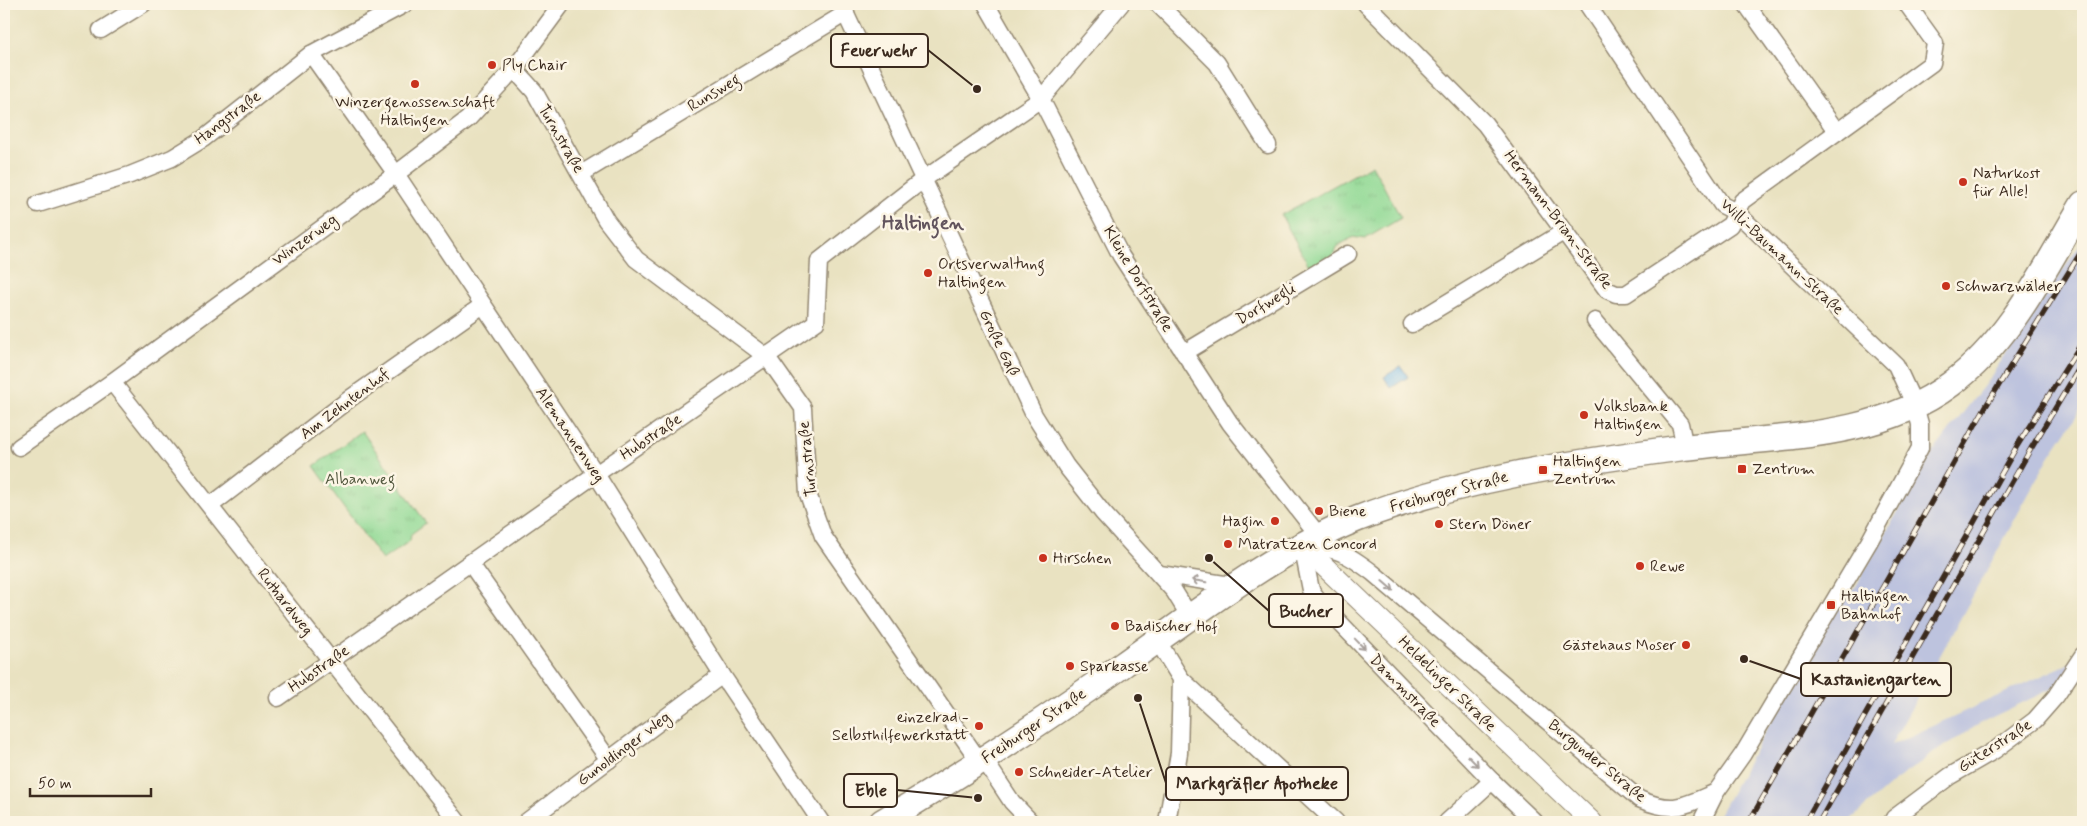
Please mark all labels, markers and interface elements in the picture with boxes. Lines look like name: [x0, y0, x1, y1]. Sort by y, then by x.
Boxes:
callout: Feuerwehr: [831, 34, 928, 67]
text: Feuerwehr: [841, 39, 918, 63]
place label: Ply Chair: [502, 55, 567, 76]
marker: Ply Chair: [486, 59, 498, 71]
street label: Runsweg: [684, 69, 745, 118]
marker: Winzergenossenschaft Haltingen: [409, 78, 421, 90]
street label: Hangstraße: [190, 86, 266, 151]
place label: Winzergenossenschaft Haltingen: [335, 92, 495, 132]
street label: Turnstraße: [533, 101, 589, 177]
street label: Hermann-Brian-Straße: [1499, 146, 1617, 294]
place label: Naturkost für Alle!: [1973, 163, 2040, 202]
marker: Naturkost für Alle!: [1957, 176, 1969, 188]
street label: Willi-Baumann-Straße: [1716, 194, 1848, 320]
street label: Winzerweg: [268, 209, 342, 271]
district label: Haltingen: [882, 211, 964, 239]
street label: Kleine Dorfstraße: [1098, 222, 1178, 336]
place label: Ortsverwaltung Haltingen: [938, 254, 1045, 294]
marker: Ortsverwaltung Haltingen: [922, 267, 934, 279]
place label: Schwarzwälder: [1956, 276, 2062, 297]
street label: Dorfwegli: [1232, 278, 1300, 331]
marker: Schwarzwälder: [1940, 280, 1952, 292]
street label: Große Gaß: [974, 306, 1024, 380]
street label: Am Zehntenhof: [296, 363, 394, 444]
street label: Alemannenweg: [530, 383, 610, 487]
place label: Volksbank Haltingen: [1594, 396, 1668, 436]
street label: Hubstraße: [616, 409, 686, 465]
marker: Volksbank Haltingen: [1578, 409, 1590, 421]
street label: Turnstraße: [794, 420, 822, 498]
place label: Haltingen Zentrum: [1553, 451, 1622, 490]
place label: Zentrum: [1752, 459, 1815, 480]
marker: Zentrum: [1736, 463, 1748, 475]
marker: Haltingen Zentrum: [1537, 464, 1549, 476]
street label: Freiburger Straße: [1388, 466, 1511, 519]
park label: Albanweg: [325, 469, 395, 491]
place label: Biene: [1329, 501, 1367, 522]
marker: Biene: [1313, 505, 1325, 517]
place label: Hagin: [1223, 511, 1265, 533]
place label: Stern Döner: [1449, 514, 1532, 535]
marker: Hagin: [1269, 515, 1281, 527]
marker: Stern Döner: [1433, 518, 1445, 530]
place label: Matratzen Concord: [1238, 534, 1377, 555]
marker: Matratzen Concord: [1222, 538, 1234, 550]
place label: Hirschen: [1053, 548, 1112, 569]
marker: Hirschen: [1037, 552, 1049, 564]
place label: Rewe: [1650, 556, 1685, 577]
marker: Rewe: [1634, 560, 1646, 572]
street label: Ruthardweg: [252, 564, 318, 640]
one-way arrow: [1191, 575, 1207, 585]
one-way arrow: [1381, 580, 1394, 591]
place label: Haltingen Bahnhof: [1841, 586, 1910, 625]
callout: Bucher: [1269, 594, 1343, 627]
marker: Haltingen Bahnhof: [1825, 599, 1837, 611]
text: Bucher: [1279, 600, 1333, 624]
place label: Badischer Hof: [1125, 616, 1218, 637]
marker: Badischer Hof: [1109, 620, 1121, 632]
street label: Heldelinger Straße: [1393, 632, 1501, 737]
place label: Gästehaus Moser: [1562, 635, 1676, 656]
one-way arrow: [1354, 638, 1366, 650]
marker: Gästehaus Moser: [1680, 639, 1692, 651]
street label: Hubstraße: [284, 640, 354, 698]
street label: Dammstraße: [1365, 650, 1445, 732]
place label: Sparkasse: [1080, 656, 1149, 677]
marker: Sparkasse: [1064, 660, 1076, 672]
callout: Kastaniengarten: [1801, 663, 1951, 696]
text: Kastaniengarten: [1811, 668, 1942, 694]
street label: Freiburger Straße: [978, 683, 1091, 770]
street label: Gunoldinger Weg: [573, 707, 676, 792]
place label: einzelrad - Selbsthilfewerkstatt: [832, 707, 970, 746]
street label: Güterstraße: [1954, 714, 2036, 778]
street label: Burgunder Straße: [1543, 715, 1651, 808]
marker: einzelrad - Selbsthilfewerkstatt: [973, 720, 985, 732]
one-way arrow: [1467, 755, 1479, 768]
place label: Schneider-Atelier: [1029, 762, 1153, 783]
scale bar: [30, 766, 151, 798]
marker: Schneider-Atelier: [1013, 766, 1025, 778]
callout: Markgräfler Apotheke: [1166, 767, 1348, 800]
text: Markgräfler Apotheke: [1176, 772, 1338, 797]
text: 50 m: [38, 774, 72, 794]
callout: Eble: [844, 774, 897, 807]
text: Eble: [855, 779, 887, 803]

